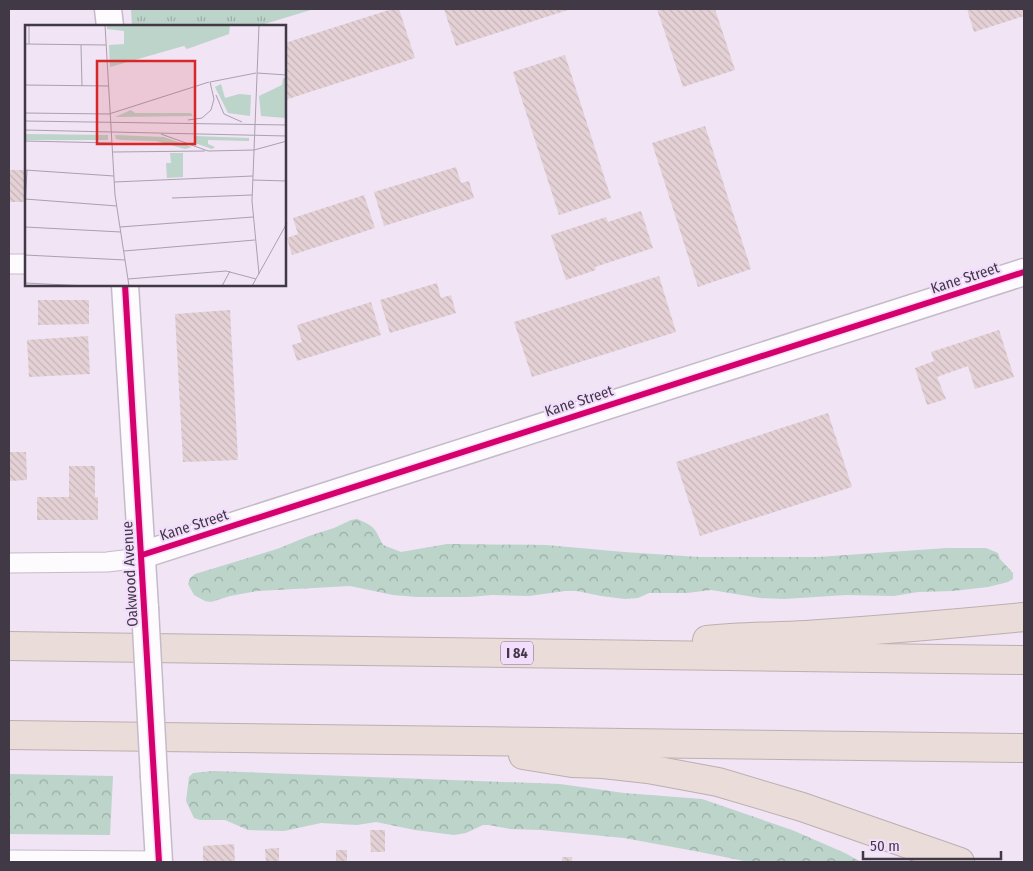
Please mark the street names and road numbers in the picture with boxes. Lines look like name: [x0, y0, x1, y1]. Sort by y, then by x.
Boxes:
street label: Kane Street: [929, 258, 1002, 298]
street label: Kane Street: [543, 381, 616, 421]
street label: Kane Street: [158, 505, 231, 545]
street label: Oakwood Avenue: [118, 521, 142, 627]
road number: I 84: [501, 641, 533, 664]

